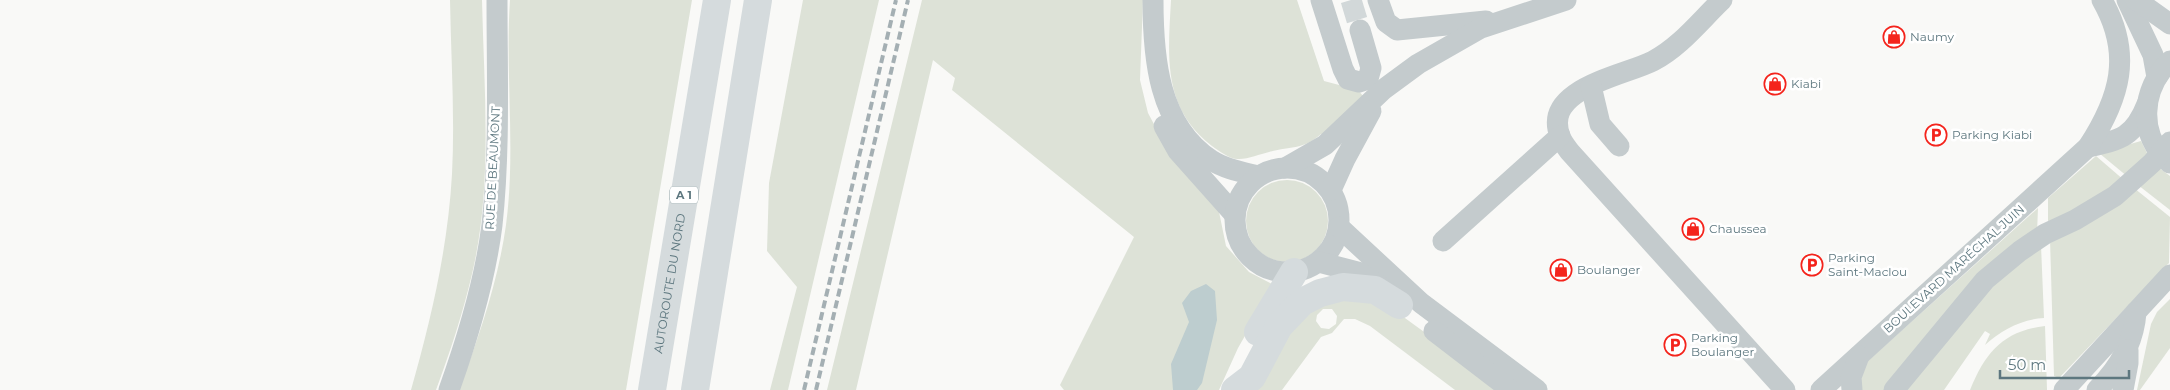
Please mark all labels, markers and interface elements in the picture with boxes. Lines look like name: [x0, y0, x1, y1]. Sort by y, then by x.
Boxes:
shop icon: Naumy: [1882, 25, 1906, 49]
place label: Naumy: [1910, 29, 1954, 44]
shop icon: Kiabi: [1763, 72, 1787, 96]
place label: Kiabi: [1791, 76, 1821, 91]
street label: RUE DE BEAUMONT: [482, 106, 503, 230]
parking icon: Parking Kiabi: [1924, 123, 1948, 147]
place label: Parking Kiabi: [1952, 127, 2032, 142]
road number: A 1: [670, 186, 698, 204]
street label: BOULEVARD MARÉCHAL JUIN: [1880, 201, 2027, 336]
street label: AUTOROUTE DU NORD: [650, 212, 688, 355]
shop icon: Chaussea: [1681, 217, 1705, 241]
place label: Chaussea: [1709, 221, 1767, 236]
place label: Parking Saint-Maclou: [1828, 250, 1907, 279]
parking icon: Parking Saint-Maclou: [1800, 253, 1824, 277]
shop icon: Boulanger: [1549, 258, 1573, 282]
place label: Boulanger: [1577, 262, 1641, 277]
place label: Parking Boulanger: [1691, 330, 1755, 359]
parking icon: Parking Boulanger: [1663, 333, 1687, 357]
scale bar: [2000, 348, 2129, 380]
text: 50 m: [2008, 355, 2046, 374]

